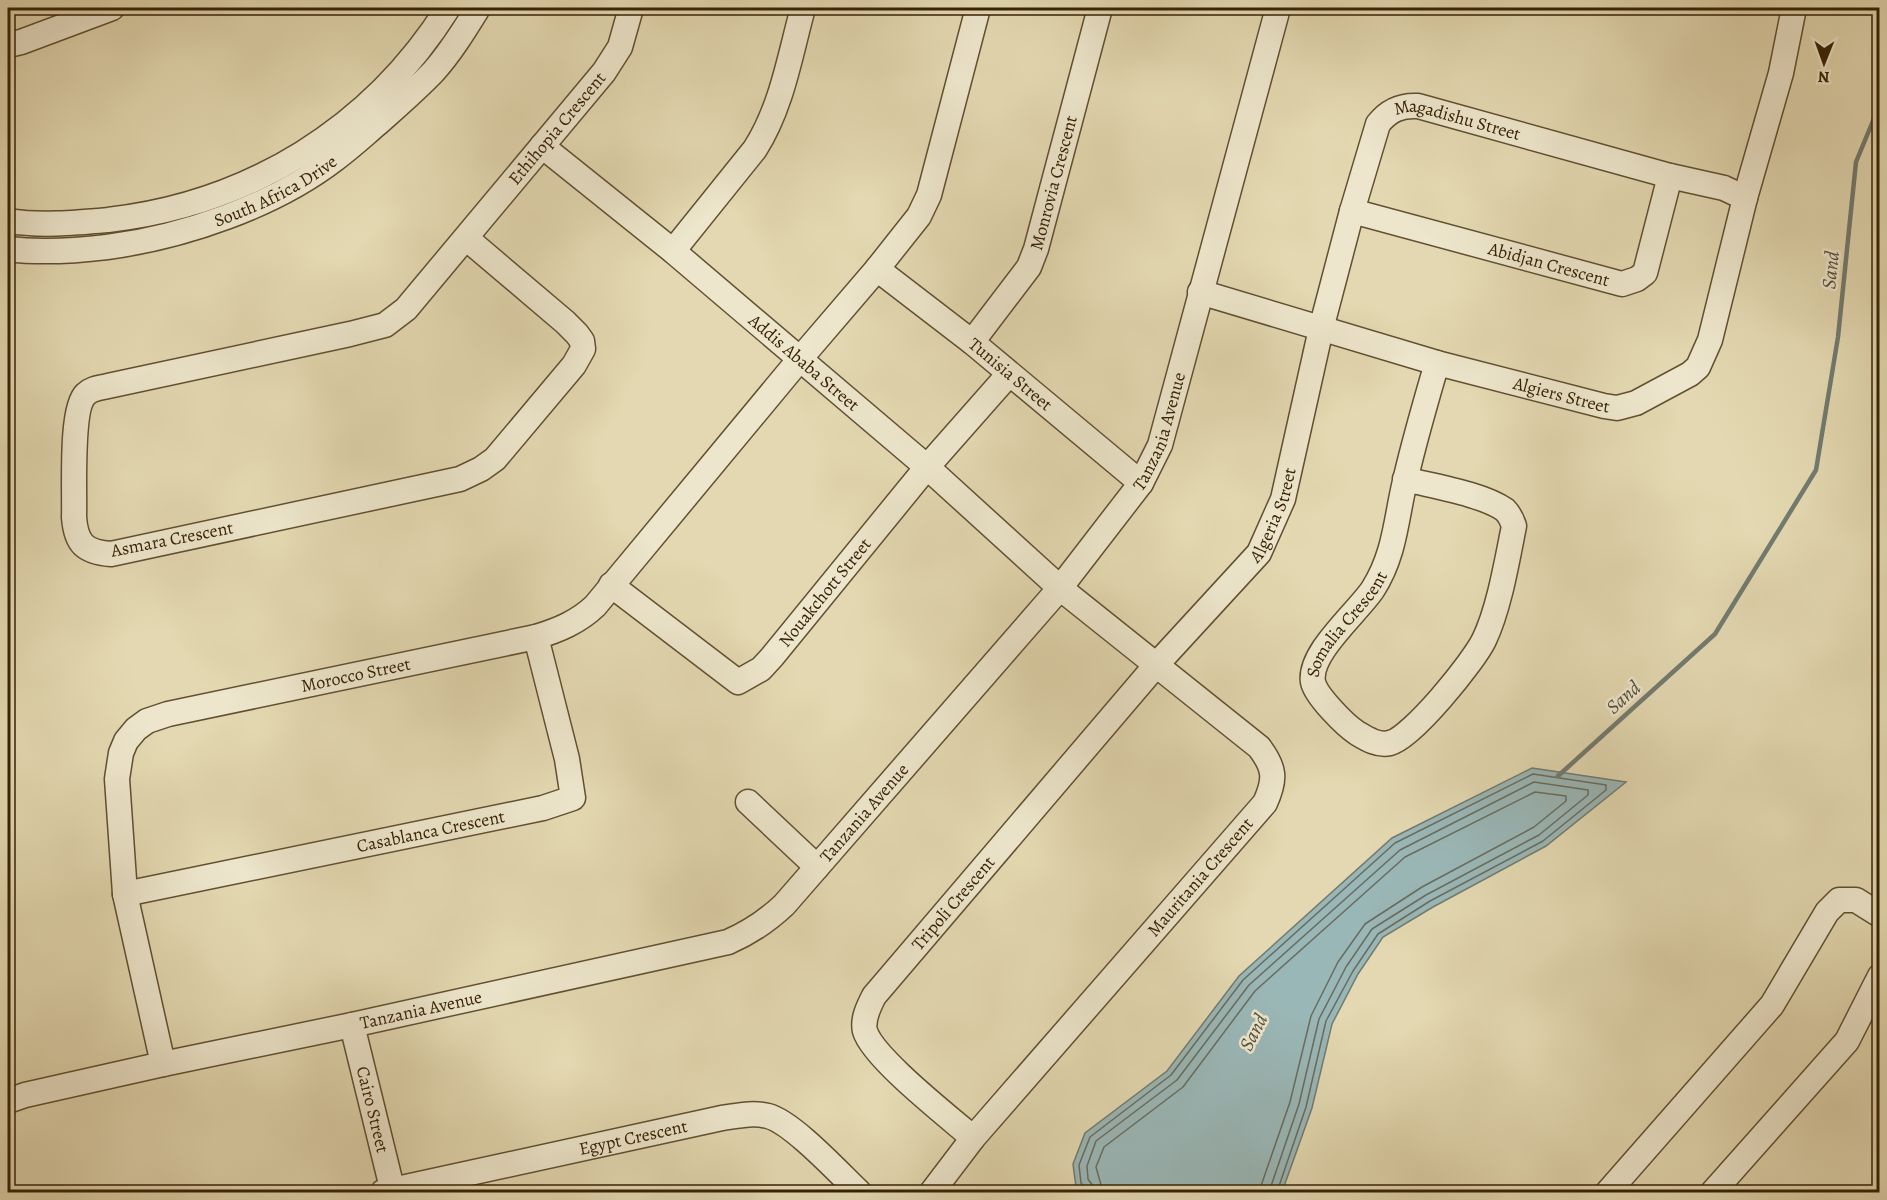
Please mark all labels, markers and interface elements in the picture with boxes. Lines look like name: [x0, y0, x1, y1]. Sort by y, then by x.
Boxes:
north arrow: [1794, 33, 1854, 93]
text: N: [1817, 66, 1830, 88]
street label: Ethihopia Crescent: [503, 67, 611, 190]
street label: Magadishu Street: [1391, 94, 1523, 146]
street label: Monrovia Crescent: [1024, 113, 1083, 253]
street label: South Africa Drive: [211, 150, 342, 232]
street label: Abidjan Crescent: [1485, 236, 1612, 292]
water label: Sand: [1815, 249, 1846, 290]
street label: Addis Ababa Street: [743, 308, 865, 417]
street label: Tunisia Street: [963, 332, 1058, 416]
street label: Tanzania Avenue: [1127, 370, 1191, 496]
street label: Algiers Street: [1510, 371, 1611, 419]
street label: Algeria Street: [1243, 465, 1302, 568]
street label: Asmara Crescent: [108, 515, 235, 563]
street label: Nouakchott Street: [773, 533, 877, 652]
street label: Somalia Crescent: [1301, 567, 1393, 679]
street label: Morocco Street: [299, 652, 413, 698]
water label: Sand: [1600, 674, 1647, 720]
street label: Tanzania Avenue: [814, 758, 914, 868]
street label: Casablanca Crescent: [354, 804, 507, 858]
street label: Mauritania Crescent: [1142, 812, 1258, 942]
street label: Tripoli Crescent: [906, 851, 1000, 955]
street label: Tanzania Avenue: [358, 985, 484, 1035]
water label: Sand: [1233, 1008, 1274, 1055]
street label: Cairo Street: [351, 1064, 395, 1155]
street label: Egypt Crescent: [577, 1114, 690, 1161]

